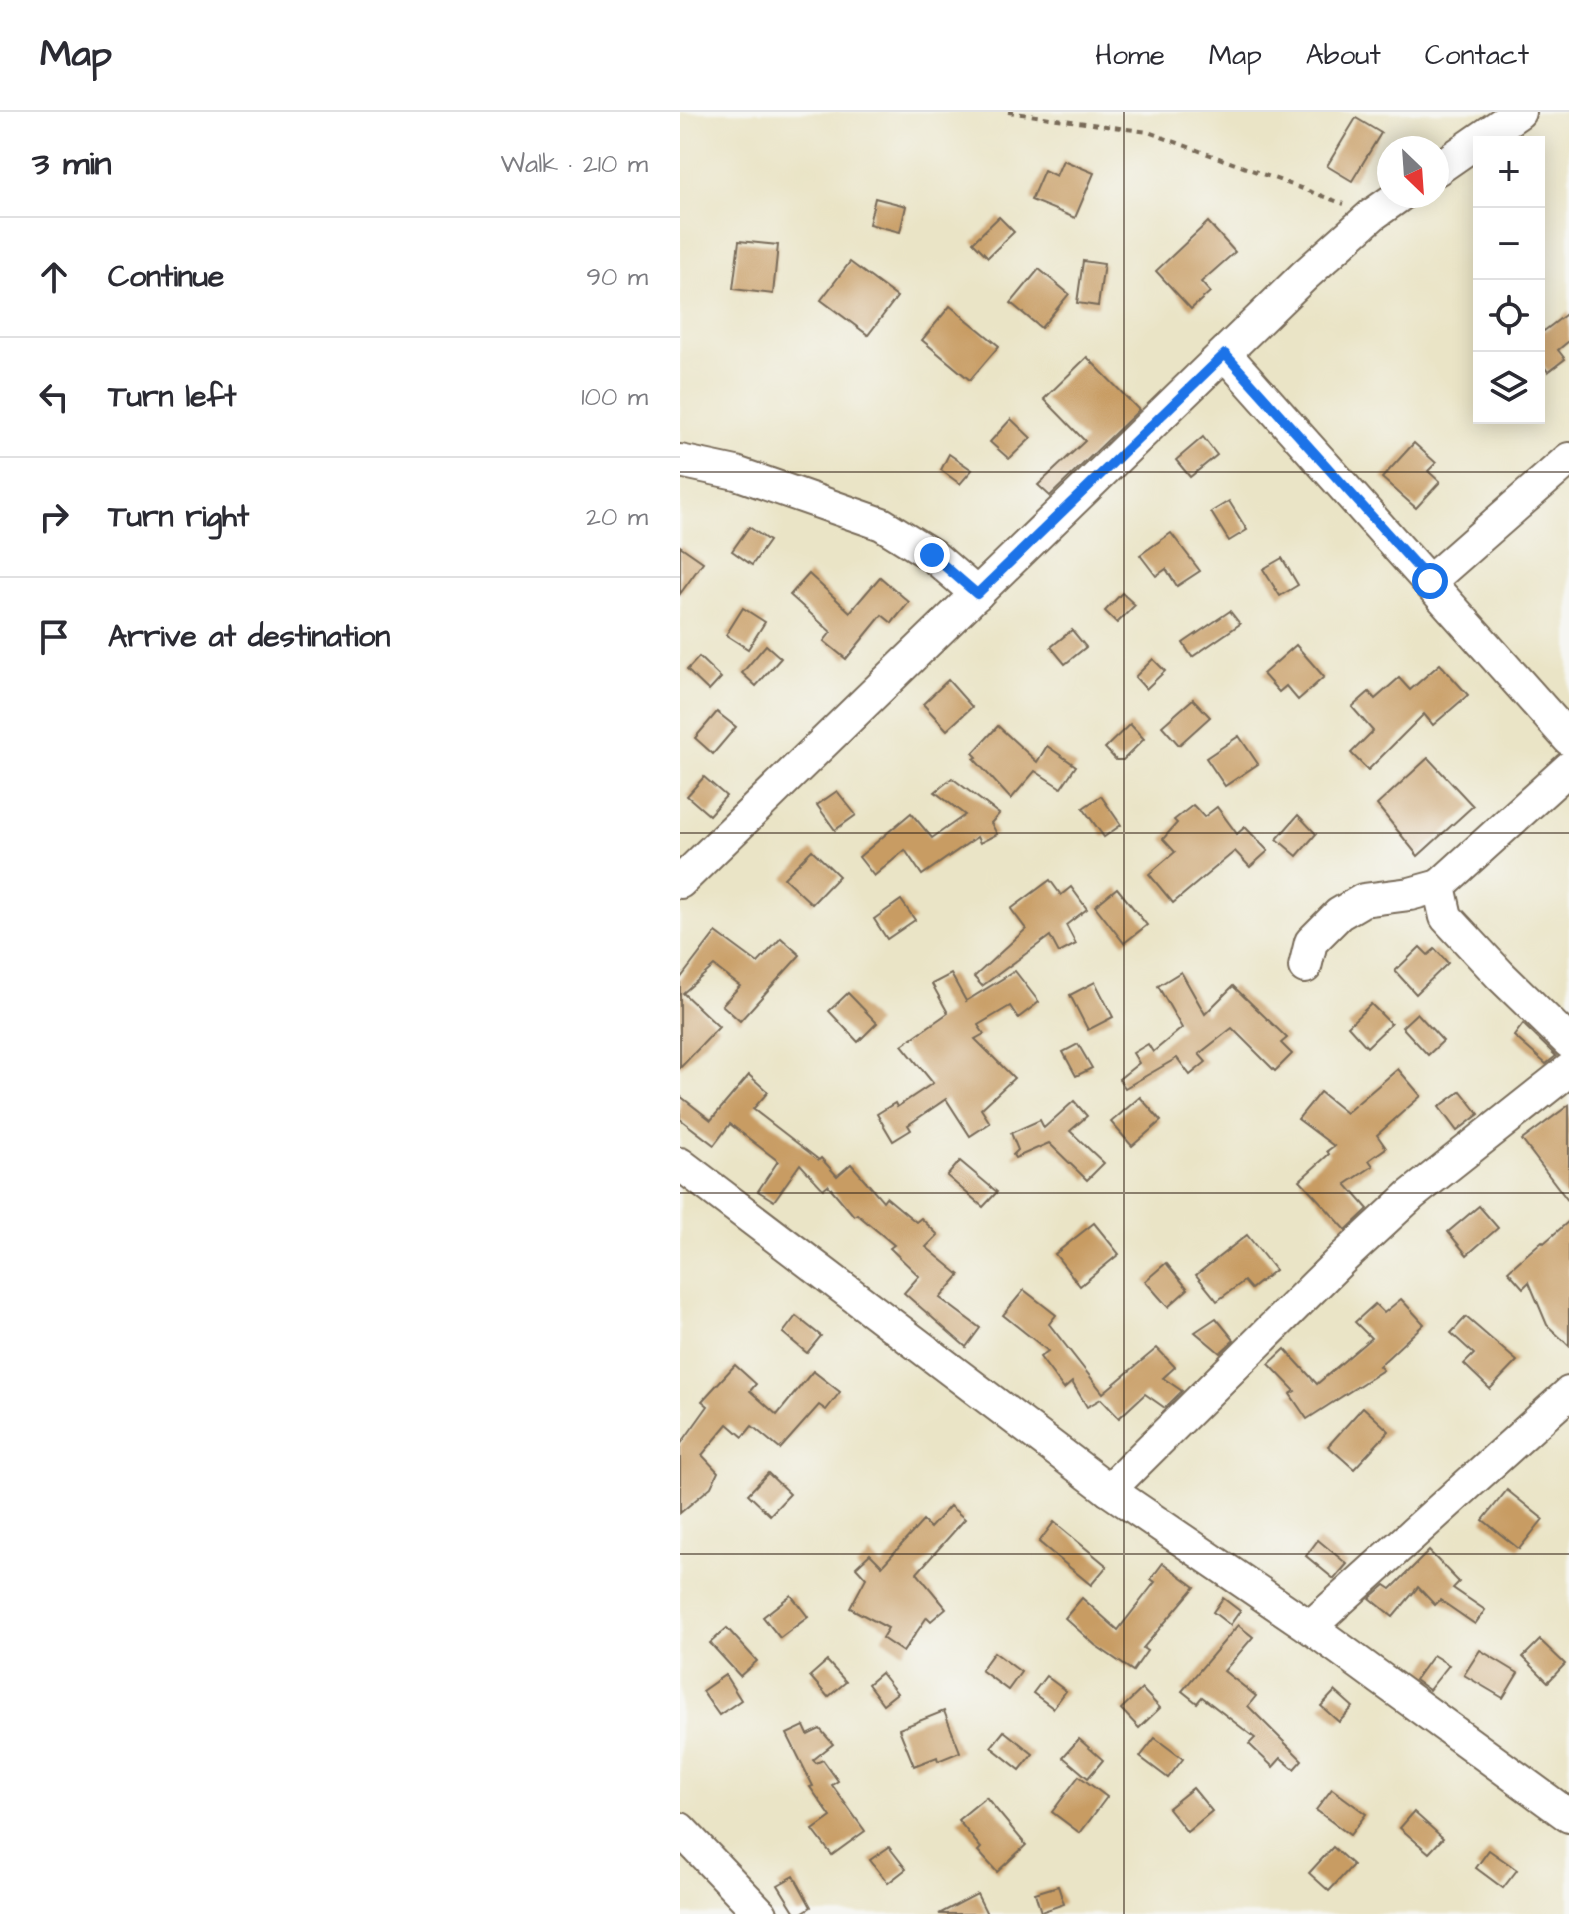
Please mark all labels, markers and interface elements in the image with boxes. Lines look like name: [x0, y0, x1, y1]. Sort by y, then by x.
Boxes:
text: Map: [40, 29, 112, 81]
text: Home: [1095, 36, 1165, 75]
text: Map: [1209, 36, 1262, 75]
text: About: [1306, 36, 1381, 75]
text: Contact: [1425, 36, 1529, 75]
north arrow: [1377, 136, 1449, 208]
map controls: [1473, 136, 1545, 424]
button: +: [1473, 136, 1545, 208]
text: 3 min: [32, 140, 112, 188]
text: Walk · 210 m: [501, 146, 648, 182]
button: −: [1473, 208, 1545, 280]
icon: ahead: [32, 255, 76, 299]
text: Continue: [108, 256, 224, 298]
text: 90 m: [586, 259, 648, 295]
button: locate: [1473, 280, 1545, 352]
button: layers: [1473, 352, 1545, 424]
icon: left: [32, 375, 76, 419]
text: Turn left: [108, 376, 236, 418]
text: 100 m: [581, 379, 648, 415]
icon: right: [32, 495, 76, 539]
text: Turn right: [108, 496, 249, 538]
text: 20 m: [586, 499, 648, 535]
route end: [914, 537, 950, 573]
route start: [1412, 563, 1448, 599]
icon: arrive: [32, 615, 76, 659]
text: Arrive at destination: [108, 616, 390, 658]

